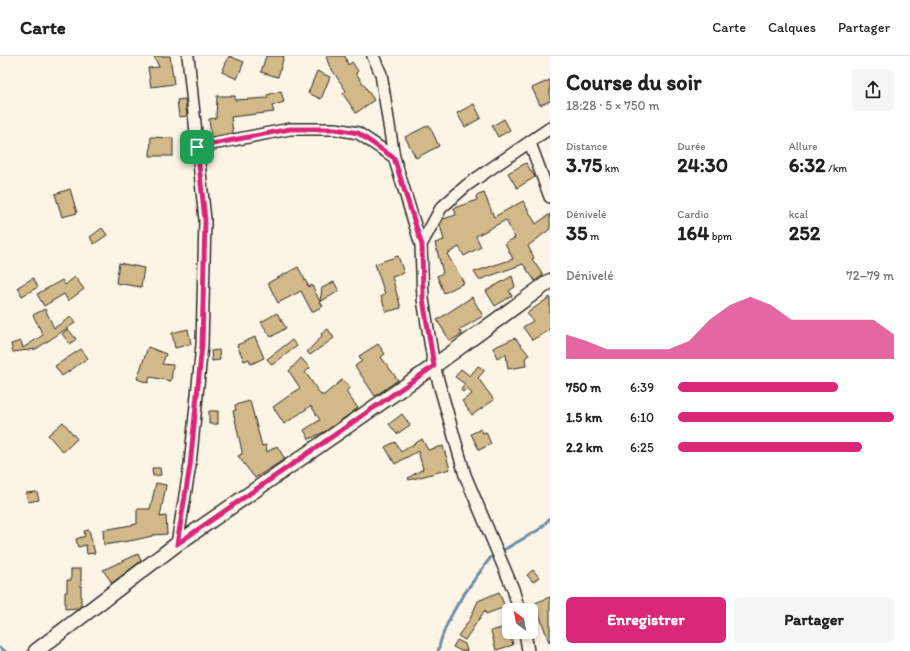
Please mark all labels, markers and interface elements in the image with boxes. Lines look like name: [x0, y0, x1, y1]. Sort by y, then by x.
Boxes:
text: Carte: [20, 16, 66, 39]
text: Carte: [712, 19, 746, 36]
text: Calques: [768, 19, 816, 36]
text: Partager: [838, 19, 890, 36]
text: Course du soir: [566, 69, 701, 96]
button: share: [852, 69, 894, 111]
text: 18:28 · 5 × 750 m: [566, 98, 659, 113]
pin: [180, 130, 214, 164]
icon: arrive: [186, 136, 208, 158]
text: Distance: [566, 140, 607, 153]
text: Durée: [677, 140, 706, 153]
text: Allure: [789, 140, 818, 153]
text: 3.75: [566, 153, 602, 177]
text: 24:30: [677, 153, 728, 177]
text: 6:32: [789, 153, 826, 177]
text: km: [602, 162, 619, 175]
text: /km: [826, 162, 847, 175]
text: Dénivelé: [566, 208, 606, 221]
text: Cardio: [677, 208, 709, 221]
text: kcal: [789, 208, 808, 221]
text: 35: [566, 221, 587, 245]
text: 164: [677, 221, 709, 245]
text: 252: [789, 221, 820, 245]
text: m: [587, 230, 599, 243]
text: bpm: [709, 230, 732, 243]
text: Dénivelé: [566, 268, 614, 283]
text: 72–79 m: [846, 268, 894, 283]
text: 750 m: [566, 380, 601, 395]
text: 6:39: [630, 380, 654, 395]
text: 1.5 km: [566, 410, 602, 425]
text: 6:10: [630, 410, 654, 425]
text: 2.2 km: [566, 440, 603, 455]
text: 6:25: [630, 440, 654, 455]
button: Enregistrer: [566, 597, 726, 643]
button: Partager: [734, 597, 894, 643]
north arrow: [502, 603, 538, 639]
map controls: [502, 603, 538, 639]

